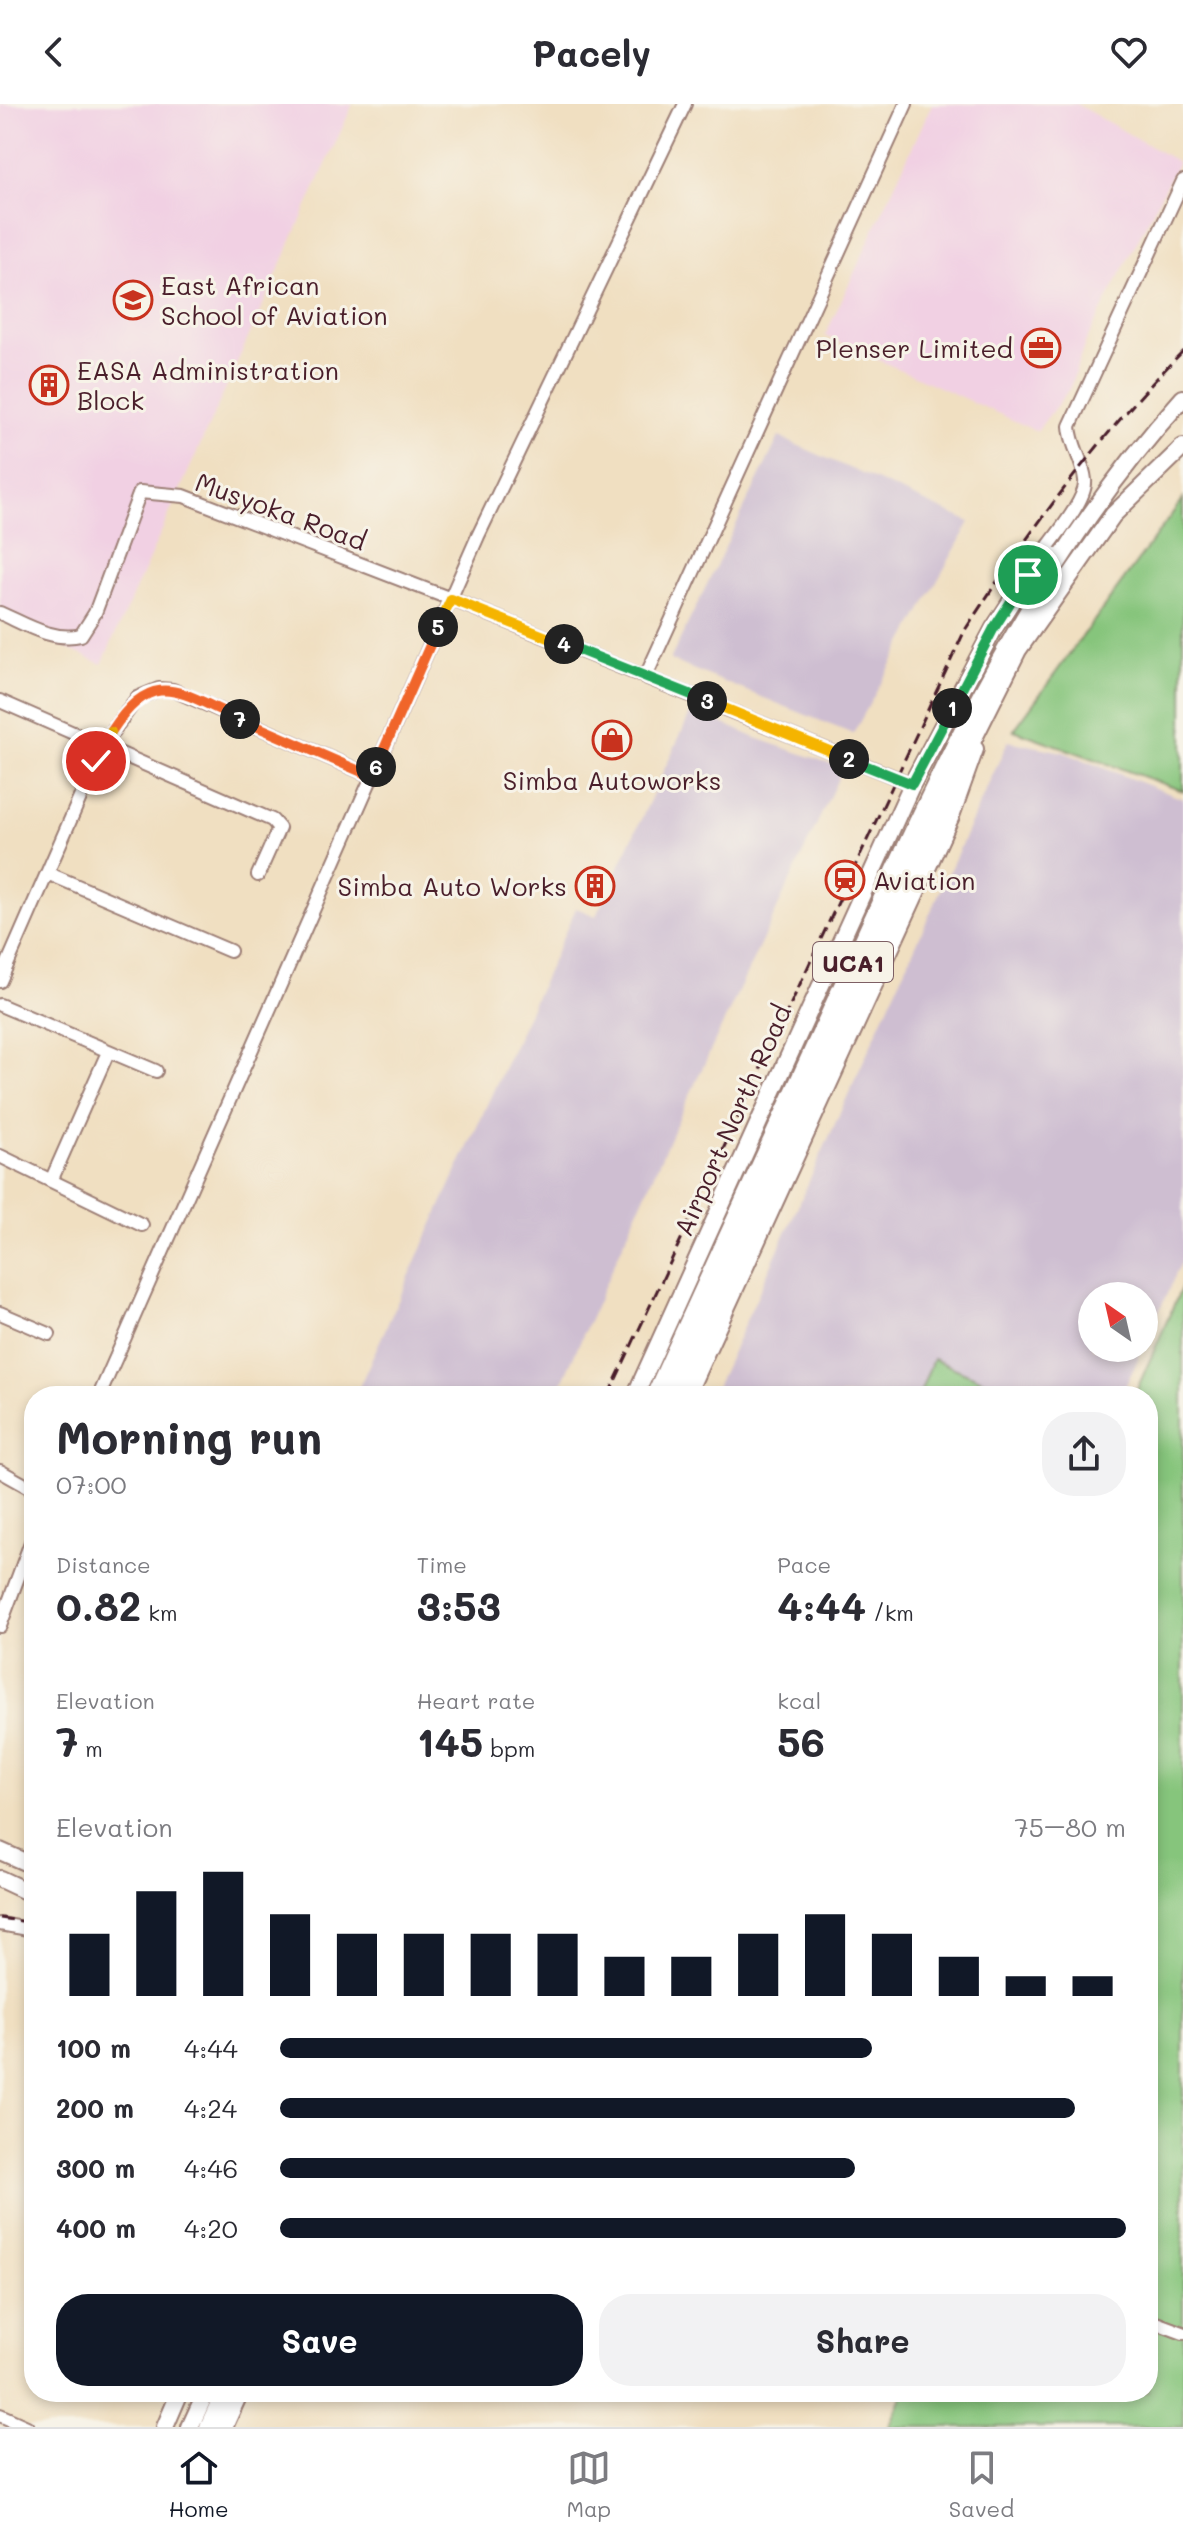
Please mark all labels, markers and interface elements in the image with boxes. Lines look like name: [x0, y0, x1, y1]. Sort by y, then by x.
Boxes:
text: Pacely: [532, 29, 651, 76]
icon: back: [32, 30, 76, 74]
icon: heart: [1107, 30, 1151, 74]
place label: East African School of Aviation: [161, 268, 388, 332]
school or university icon: East African School of Aviation: [112, 279, 154, 321]
office icon: Plenser Limited: [1020, 327, 1062, 369]
place label: Plenser Limited: [816, 331, 1013, 365]
place label: EASA Administration Block: [77, 353, 339, 417]
building icon: EASA Administration Block: [28, 364, 70, 406]
street label: Musyoka Road: [191, 464, 371, 558]
pin: [994, 541, 1062, 609]
icon: arrive: [1006, 553, 1050, 597]
pin: 5: [418, 607, 458, 647]
text: 5: [432, 612, 444, 641]
pin: 4: [544, 624, 584, 664]
text: 4: [557, 629, 571, 658]
pin: 3: [687, 681, 727, 721]
text: 3: [700, 686, 714, 715]
pin: 1: [932, 688, 972, 728]
text: 1: [947, 693, 957, 722]
pin: 7: [220, 699, 260, 739]
text: 7: [234, 704, 246, 733]
shop icon: Simba Autoworks: [591, 719, 633, 761]
pin: [62, 727, 130, 795]
icon: check: [74, 739, 118, 783]
pin: 2: [829, 739, 869, 779]
text: 2: [843, 744, 855, 773]
pin: 6: [356, 747, 396, 787]
text: 6: [369, 752, 383, 781]
place label: Simba Autoworks: [503, 763, 721, 797]
station icon: Aviation: [824, 859, 866, 901]
place label: Aviation: [873, 863, 976, 897]
building icon: Simba Auto Works: [574, 865, 616, 907]
place label: Simba Auto Works: [337, 869, 567, 903]
road number: UCA1: [813, 942, 893, 982]
street label: Airport North Road: [666, 999, 798, 1241]
north arrow: [1078, 1282, 1158, 1362]
map controls: [1078, 1282, 1158, 1362]
text: Morning run: [56, 1408, 322, 1465]
button: share: [1042, 1412, 1126, 1496]
text: 07:00: [56, 1467, 127, 1501]
text: Distance: [56, 1550, 151, 1579]
text: Time: [417, 1550, 467, 1579]
text: Pace: [777, 1550, 831, 1579]
text: 0.82: [56, 1579, 141, 1631]
text: 3:53: [417, 1579, 501, 1631]
text: 4:44: [777, 1579, 866, 1631]
text: km: [141, 1598, 177, 1627]
text: /km: [866, 1598, 914, 1627]
text: Elevation: [56, 1686, 155, 1715]
text: Heart rate: [417, 1686, 535, 1715]
text: kcal: [777, 1686, 821, 1715]
text: 7: [56, 1715, 78, 1767]
text: 145: [417, 1715, 483, 1767]
text: 56: [777, 1715, 825, 1767]
text: m: [78, 1734, 103, 1763]
text: bpm: [483, 1734, 535, 1763]
text: Elevation: [56, 1810, 173, 1844]
text: 75–80 m: [1014, 1810, 1126, 1844]
text: 100 m: [56, 2031, 131, 2065]
text: 4:44: [184, 2031, 238, 2065]
text: 200 m: [56, 2091, 134, 2125]
text: 4:24: [184, 2091, 237, 2125]
text: 300 m: [56, 2151, 135, 2185]
text: 4:46: [184, 2151, 238, 2185]
text: 400 m: [56, 2211, 136, 2245]
text: 4:20: [184, 2211, 238, 2245]
button: Save: [56, 2294, 583, 2386]
button: Share: [599, 2294, 1126, 2386]
tab: Home: [169, 2446, 229, 2523]
tab: Map: [566, 2446, 611, 2523]
tab: Saved: [949, 2446, 1014, 2523]

